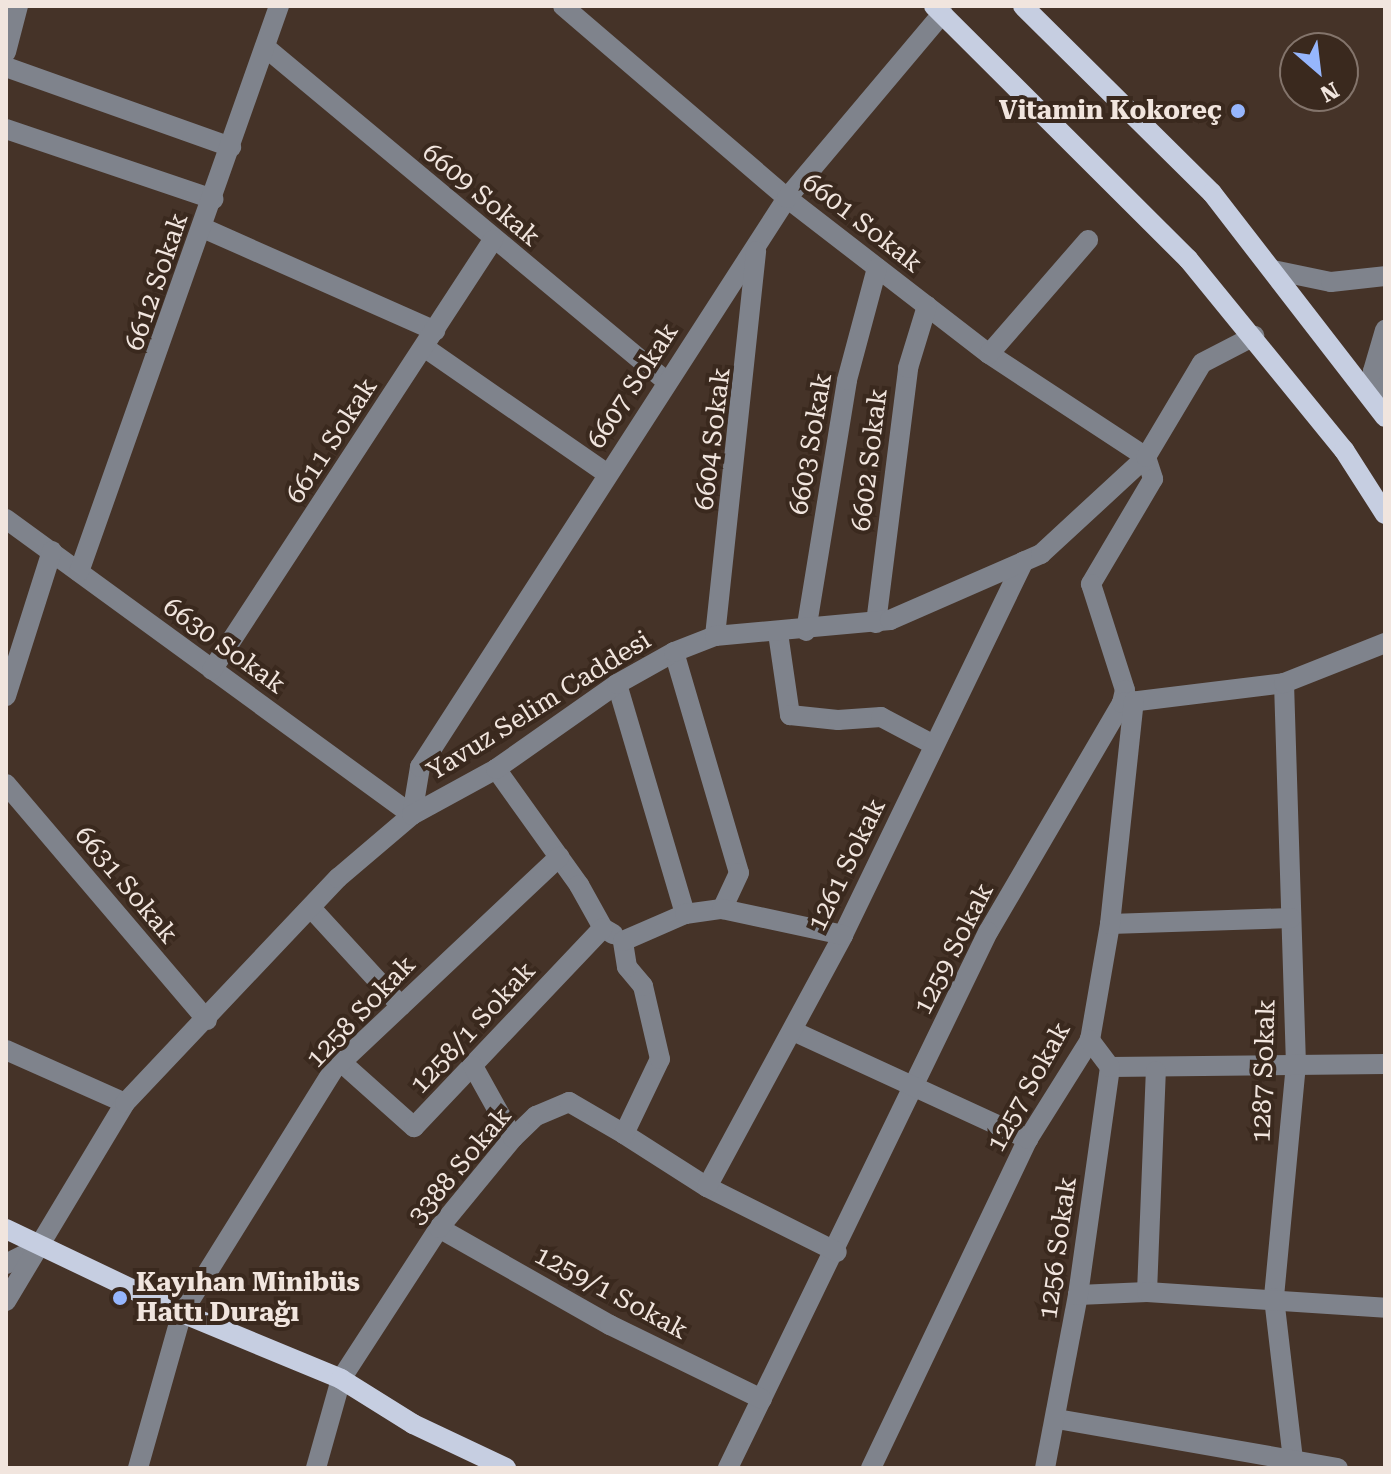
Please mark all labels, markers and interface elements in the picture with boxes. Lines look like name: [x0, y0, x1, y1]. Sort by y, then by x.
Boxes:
north arrow: [1279, 32, 1359, 112]
text: N: [1316, 77, 1343, 107]
place label: Vitamin Kokoreç: [999, 95, 1222, 127]
marker: Vitamin Kokoreç: [1229, 102, 1247, 120]
street label: 6609 Sokak: [416, 137, 546, 253]
street label: 6601 Sokak: [796, 167, 928, 279]
street label: 6612 Sokak: [119, 209, 195, 355]
street label: 6607 Sokak: [581, 317, 685, 455]
street label: 6604 Sokak: [689, 366, 737, 512]
street label: 6603 Sokak: [783, 371, 839, 517]
street label: 6611 Sokak: [280, 372, 384, 510]
street label: 6602 Sokak: [846, 387, 894, 533]
street label: 6630 Sokak: [157, 591, 291, 701]
street label: Yavuz Selim Caddesi: [422, 625, 656, 787]
street label: 1261 Sokak: [802, 794, 892, 936]
street label: 6631 Sokak: [68, 820, 184, 950]
street label: 1259 Sokak: [908, 878, 1000, 1020]
street label: 1258 Sokak: [300, 950, 422, 1074]
street label: 1258/1 Sokak: [404, 956, 542, 1100]
street label: 1287 Sokak: [1246, 999, 1282, 1143]
street label: 1257 Sokak: [981, 1017, 1077, 1157]
street label: 3388 Sokak: [402, 1101, 518, 1231]
street label: 1256 Sokak: [1033, 1175, 1083, 1321]
street label: 1259/1 Sokak: [529, 1240, 693, 1346]
place label: Kayıhan Minibüs Hattı Durağı: [136, 1267, 360, 1328]
marker: Kayıhan Minibüs Hattı Durağı: [111, 1289, 129, 1307]

